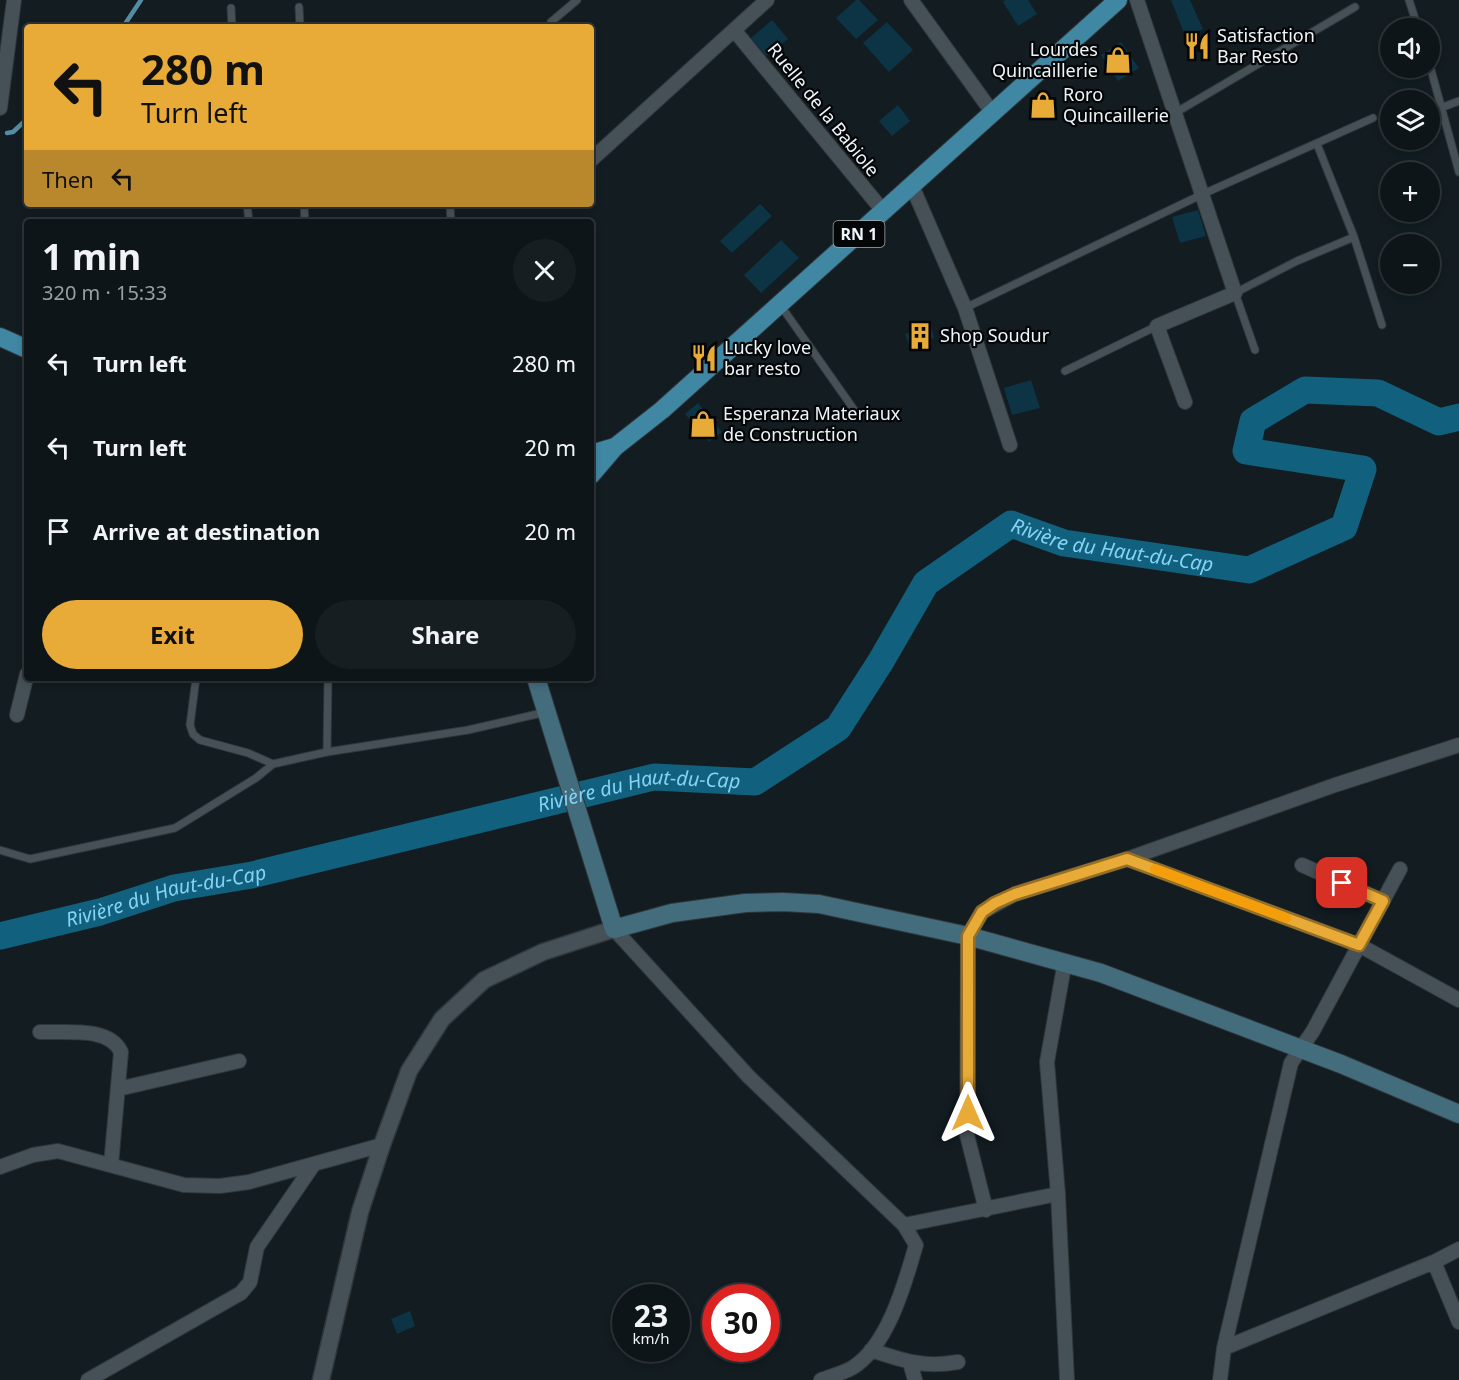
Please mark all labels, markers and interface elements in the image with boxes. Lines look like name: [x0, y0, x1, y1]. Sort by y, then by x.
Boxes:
map controls: [1380, 18, 1440, 294]
button: sound: [1380, 18, 1440, 78]
place label: Satisfaction Bar Resto: [1217, 23, 1315, 68]
restaurant icon: Satisfaction Bar Resto: [1182, 31, 1212, 61]
place label: Lourdes Quincaillerie: [992, 37, 1098, 82]
street label: Ruelle de la Babiole: [762, 38, 885, 181]
text: 280 m: [141, 40, 265, 97]
shop icon: Lourdes Quincaillerie: [1103, 45, 1133, 75]
icon: left: [42, 48, 120, 126]
place label: Roro Quincaillerie: [1063, 82, 1169, 127]
shop icon: Roro Quincaillerie: [1028, 90, 1058, 120]
button: layers: [1380, 90, 1440, 150]
text: Turn left: [141, 94, 247, 131]
icon: left: [106, 162, 139, 195]
button: +: [1380, 162, 1440, 222]
text: Then: [42, 164, 94, 194]
road number: RN 1: [834, 221, 884, 247]
text: 1 min: [42, 232, 141, 281]
button: −: [1380, 234, 1440, 294]
button: close: [513, 239, 576, 302]
text: 320 m · 15:33: [42, 279, 167, 306]
building icon: Shop Soudur: [905, 321, 935, 351]
place label: Shop Soudur: [940, 323, 1050, 347]
place label: Lucky love bar resto: [724, 335, 811, 380]
restaurant icon: Lucky love bar resto: [689, 343, 719, 373]
icon: left: [42, 347, 75, 380]
text: Turn left: [93, 348, 187, 378]
text: 280 m: [512, 348, 576, 378]
place label: Esperanza Materiaux de Construction: [723, 401, 901, 446]
shop icon: Esperanza Materiaux de Construction: [688, 409, 718, 439]
icon: left: [42, 431, 75, 464]
text: Turn left: [93, 432, 187, 462]
text: 20 m: [525, 432, 576, 462]
water label: Rivière du Haut-du-Cap: [1008, 511, 1215, 578]
icon: arrive: [42, 515, 75, 548]
text: Arrive at destination: [93, 516, 320, 546]
text: 20 m: [525, 516, 576, 546]
button: Exit: [42, 600, 303, 669]
button: Share: [315, 600, 576, 669]
water label: Rivière du Haut-du-Cap: [535, 763, 741, 818]
pin: [1316, 857, 1367, 908]
water label: Rivière du Haut-du-Cap: [63, 858, 269, 933]
icon: arrive: [1325, 866, 1358, 899]
position arrow: [936, 1081, 1000, 1145]
speed limit sign: 30: [702, 1284, 780, 1362]
text: 23: [634, 1295, 668, 1336]
text: km/h: [633, 1328, 669, 1348]

